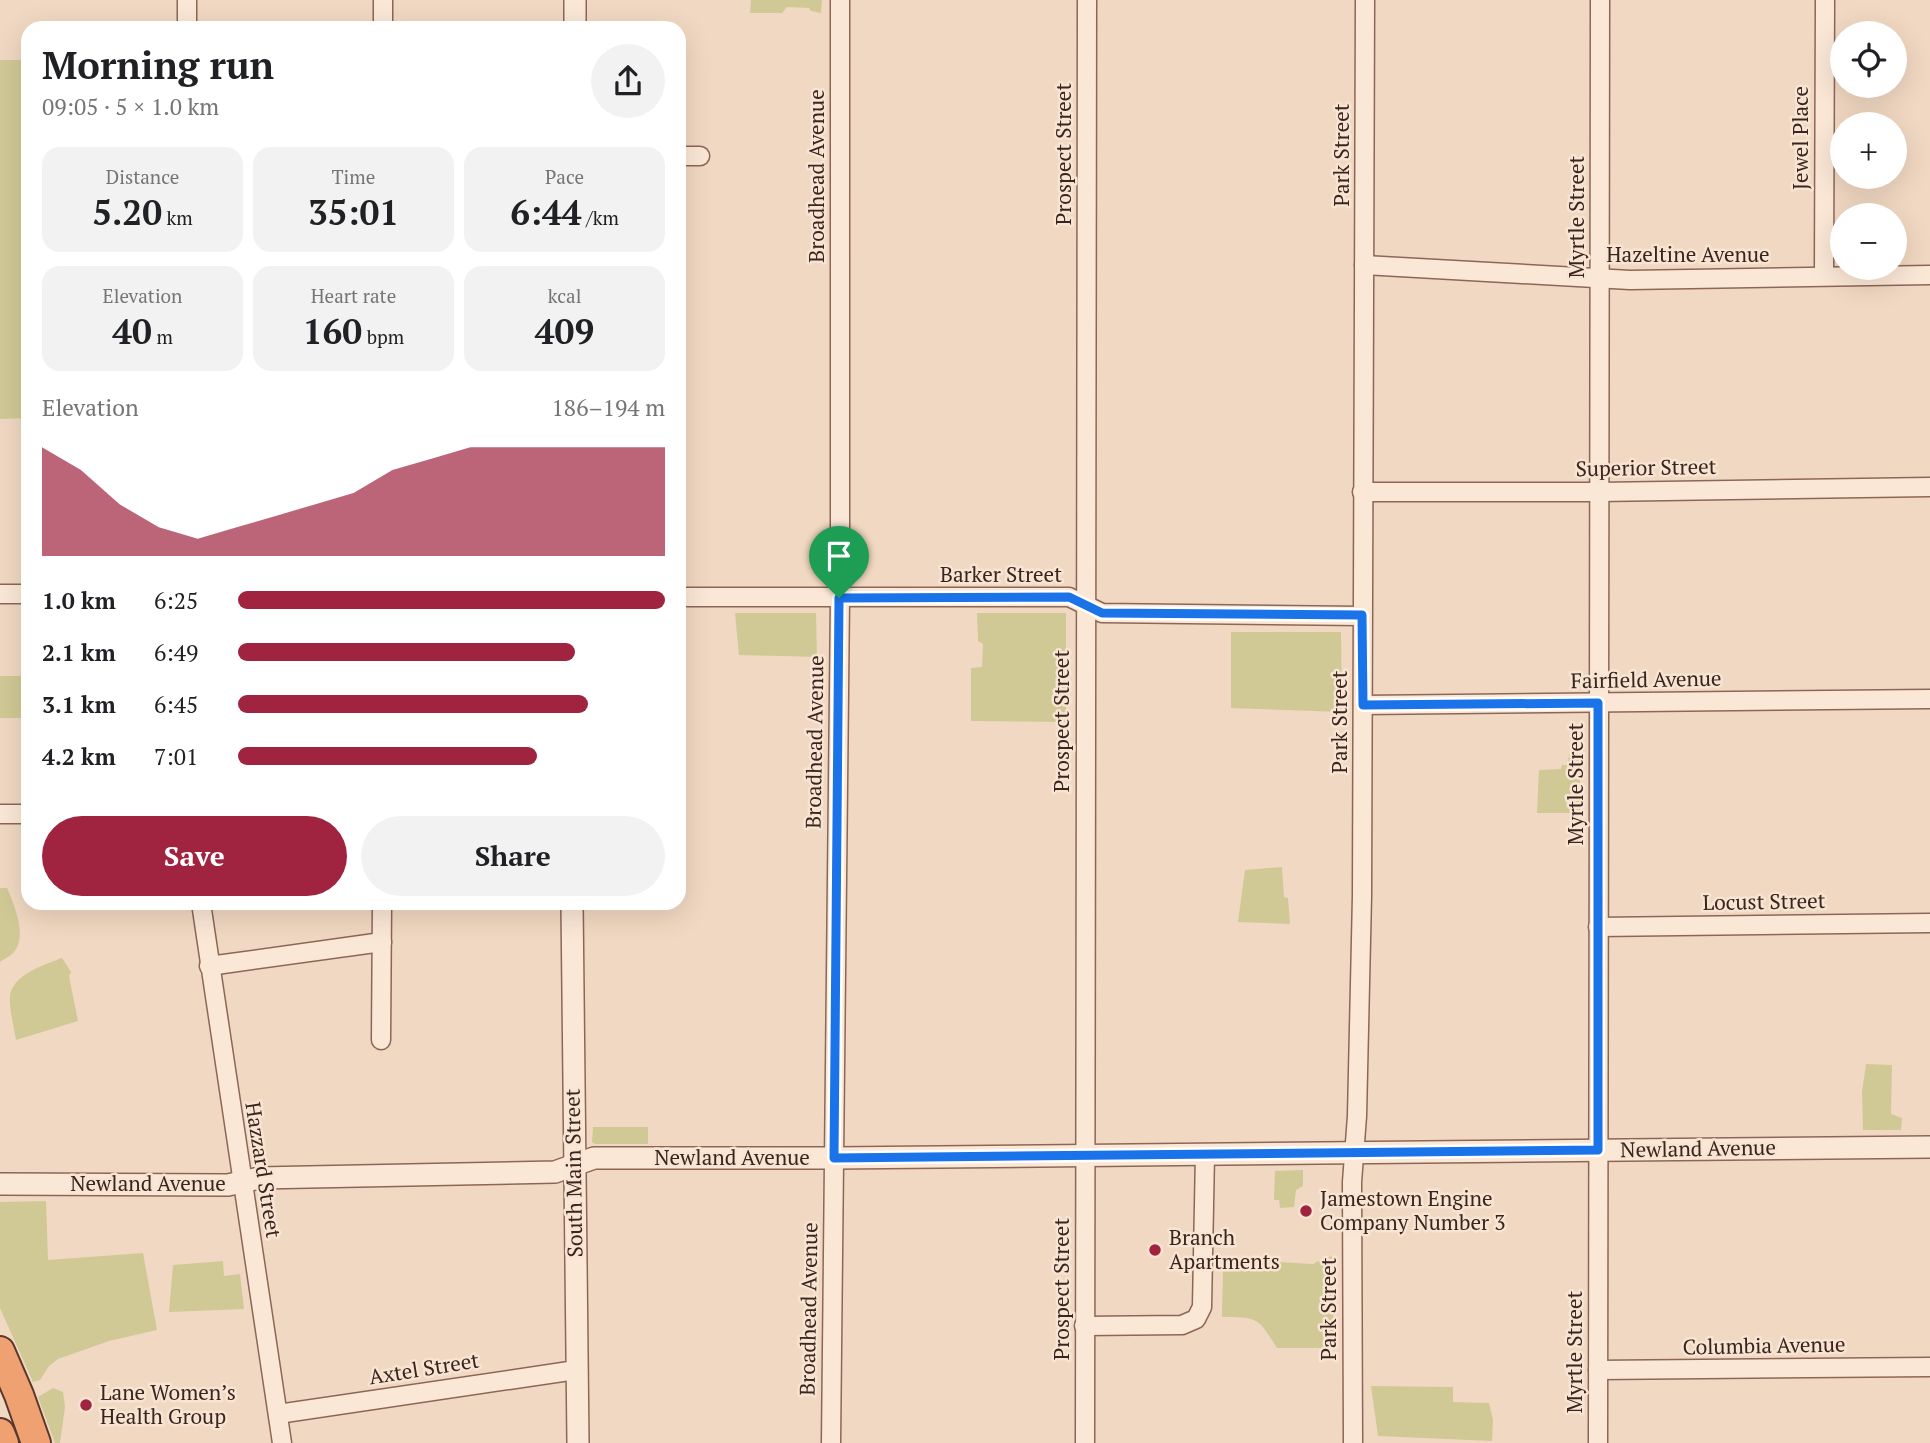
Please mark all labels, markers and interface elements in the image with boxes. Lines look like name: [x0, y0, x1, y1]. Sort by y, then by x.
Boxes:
map controls: [1830, 21, 1907, 280]
button: locate: [1830, 21, 1907, 98]
text: Morning run: [42, 40, 274, 90]
button: share: [591, 44, 665, 118]
street label: Prospect Street: [1049, 83, 1077, 225]
street label: Jewel Place: [1786, 86, 1814, 190]
street label: Broadhead Avenue: [802, 89, 830, 263]
text: 09:05 · 5 × 1.0 km: [42, 91, 219, 122]
street label: Park Street: [1327, 103, 1355, 207]
button: +: [1830, 112, 1907, 189]
street label: Myrtle Street: [1562, 155, 1590, 278]
text: Distance: [106, 164, 179, 189]
text: Time: [332, 164, 375, 189]
text: Pace: [545, 164, 584, 189]
text: 5.20: [92, 189, 162, 235]
text: 35:01: [308, 189, 399, 235]
text: 6:44: [510, 189, 581, 235]
button: −: [1830, 203, 1907, 280]
text: km: [162, 205, 193, 230]
text: /km: [581, 205, 619, 230]
street label: Hazeltine Avenue: [1606, 240, 1770, 268]
text: Elevation: [103, 283, 182, 308]
text: Heart rate: [311, 283, 396, 308]
text: kcal: [548, 283, 581, 308]
text: 40: [112, 308, 152, 354]
text: 160: [303, 308, 362, 354]
text: 409: [535, 308, 594, 354]
text: m: [152, 324, 173, 349]
text: bpm: [362, 324, 404, 349]
text: Elevation: [42, 392, 139, 423]
text: 186–194 m: [552, 392, 665, 423]
street label: Superior Street: [1575, 452, 1717, 482]
pin: [809, 526, 869, 598]
icon: arrive: [820, 537, 858, 575]
street label: Barker Street: [940, 560, 1062, 588]
text: 1.0 km: [42, 585, 116, 616]
text: 6:25: [154, 585, 198, 616]
text: 2.1 km: [42, 637, 116, 668]
text: 6:49: [154, 637, 198, 668]
street label: Prospect Street: [1047, 650, 1075, 792]
street label: Broadhead Avenue: [798, 655, 830, 829]
street label: Fairfield Avenue: [1570, 664, 1722, 694]
street label: Park Street: [1325, 670, 1353, 774]
text: 3.1 km: [42, 689, 116, 720]
text: 6:45: [154, 689, 198, 720]
street label: Myrtle Street: [1561, 722, 1589, 845]
text: 4.2 km: [42, 741, 116, 772]
text: 7:01: [154, 741, 198, 772]
button: Save: [42, 816, 347, 896]
button: Share: [361, 816, 665, 896]
street label: Locust Street: [1702, 886, 1826, 916]
street label: South Main Street: [558, 1088, 588, 1258]
street label: Hazzard Street: [239, 1100, 289, 1240]
street label: Newland Avenue: [1620, 1133, 1776, 1163]
street label: Newland Avenue: [654, 1143, 810, 1171]
street label: Newland Avenue: [70, 1169, 226, 1197]
place label: Jamestown Engine Company Number 3: [1320, 1184, 1505, 1236]
marker: Jamestown Engine Company Number 3: [1298, 1203, 1314, 1219]
street label: Prospect Street: [1047, 1218, 1075, 1360]
street label: Broadhead Avenue: [792, 1222, 824, 1396]
place label: Branch Apartments: [1169, 1223, 1280, 1275]
marker: Branch Apartments: [1147, 1242, 1163, 1258]
street label: Park Street: [1314, 1257, 1342, 1361]
street label: Myrtle Street: [1560, 1290, 1588, 1413]
street label: Columbia Avenue: [1682, 1330, 1846, 1360]
street label: Axtel Street: [367, 1345, 481, 1391]
place label: Lane Women’s Health Group: [100, 1378, 236, 1430]
marker: Lane Women’s Health Group: [78, 1397, 94, 1413]

